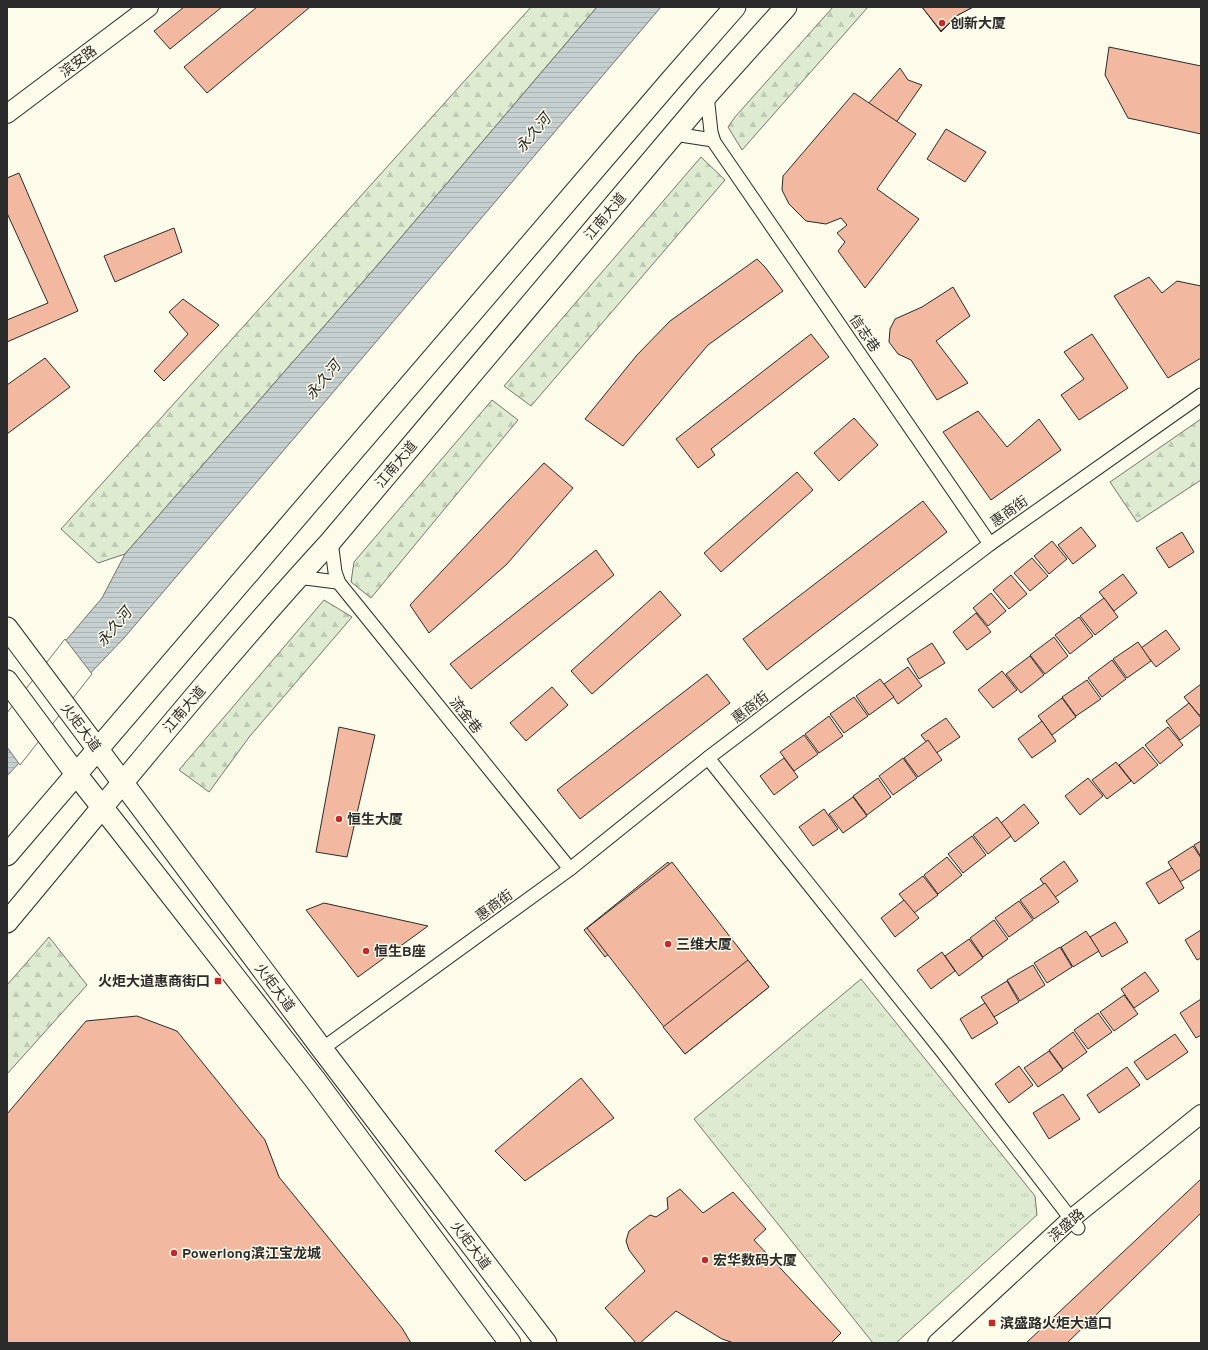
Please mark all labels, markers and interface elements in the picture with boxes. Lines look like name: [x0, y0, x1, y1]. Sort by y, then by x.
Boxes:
place label: 创新大厦: [950, 16, 1006, 33]
marker: 创新大厦: [937, 18, 947, 28]
street label: 滨安路: [57, 43, 101, 82]
water label: 永久河: [512, 108, 558, 157]
street label: 江南大道: [582, 190, 631, 244]
street label: 信志巷: [845, 312, 883, 356]
water label: 永久河: [302, 355, 348, 404]
street label: 江南大道: [373, 438, 422, 492]
street label: 惠商街: [988, 493, 1032, 531]
water label: 永久河: [93, 602, 139, 651]
street label: 江南大道: [160, 683, 210, 737]
street label: 惠商街: [729, 689, 773, 728]
street label: 流金巷: [445, 694, 485, 738]
street label: 火炬大道: [56, 700, 103, 755]
place label: 恒生大厦: [347, 812, 403, 829]
marker: 恒生大厦: [334, 814, 344, 824]
street label: 惠商街: [473, 887, 517, 925]
place label: 三维大厦: [676, 936, 732, 954]
marker: 三维大厦: [663, 939, 673, 949]
place label: 恒生B座: [374, 943, 426, 961]
marker: 恒生B座: [361, 946, 371, 956]
street label: 火炬大道: [250, 960, 297, 1015]
place label: 火炬大道惠商街口: [98, 973, 210, 991]
marker: 火炬大道惠商街口: [213, 976, 223, 986]
street label: 滨盛路: [1045, 1205, 1088, 1246]
street label: 火炬大道: [446, 1218, 493, 1273]
place label: Powerlong滨江宝龙城: [182, 1245, 321, 1263]
marker: Powerlong滨江宝龙城: [169, 1248, 179, 1258]
place label: 宏华数码大厦: [713, 1252, 797, 1270]
marker: 宏华数码大厦: [700, 1255, 710, 1265]
place label: 滨盛路火炬大道口: [1000, 1315, 1112, 1333]
marker: 滨盛路火炬大道口: [987, 1318, 997, 1328]

